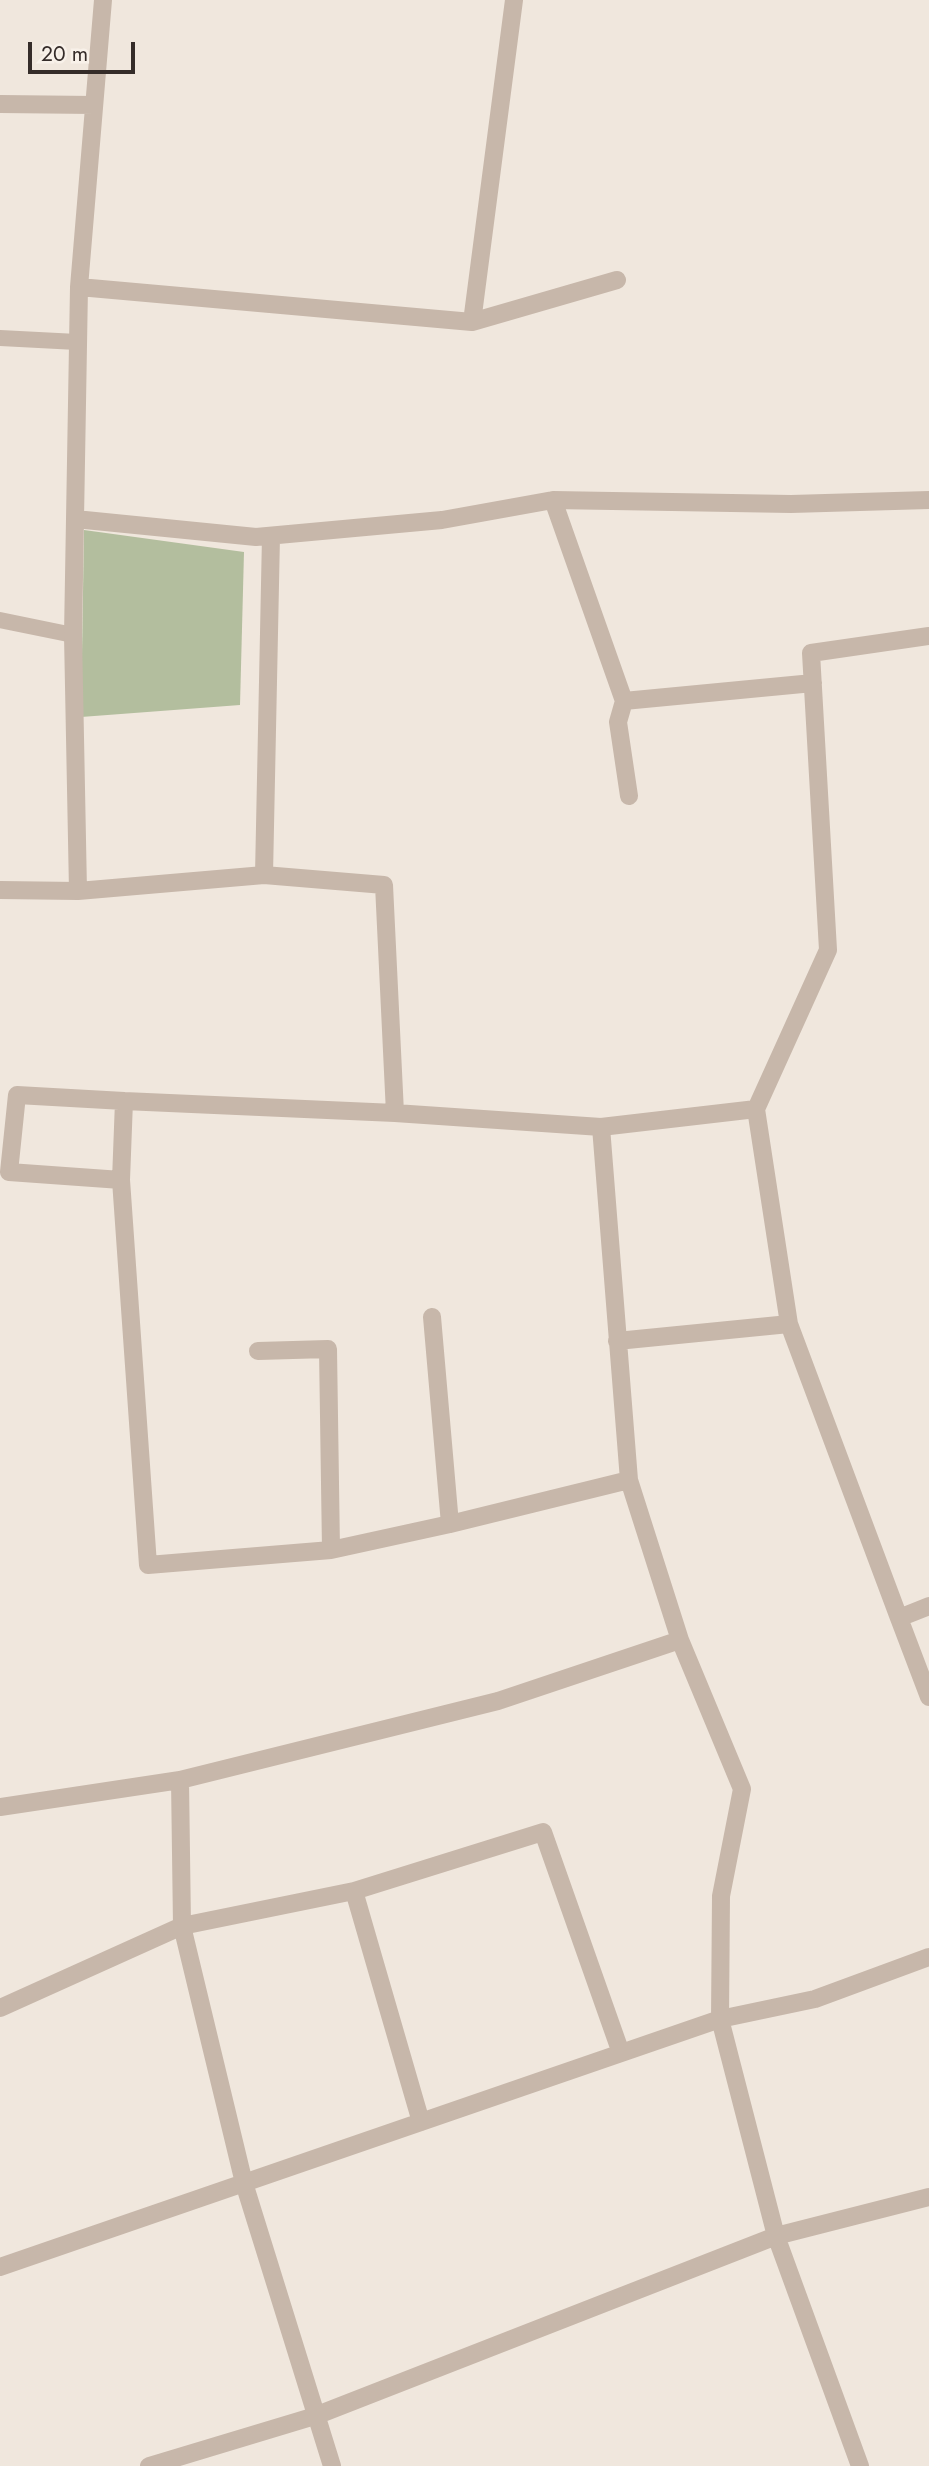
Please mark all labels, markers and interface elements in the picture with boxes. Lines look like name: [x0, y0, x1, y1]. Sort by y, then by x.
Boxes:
scale bar: [32, 28, 138, 72]
text: 20 m: [41, 39, 88, 69]

